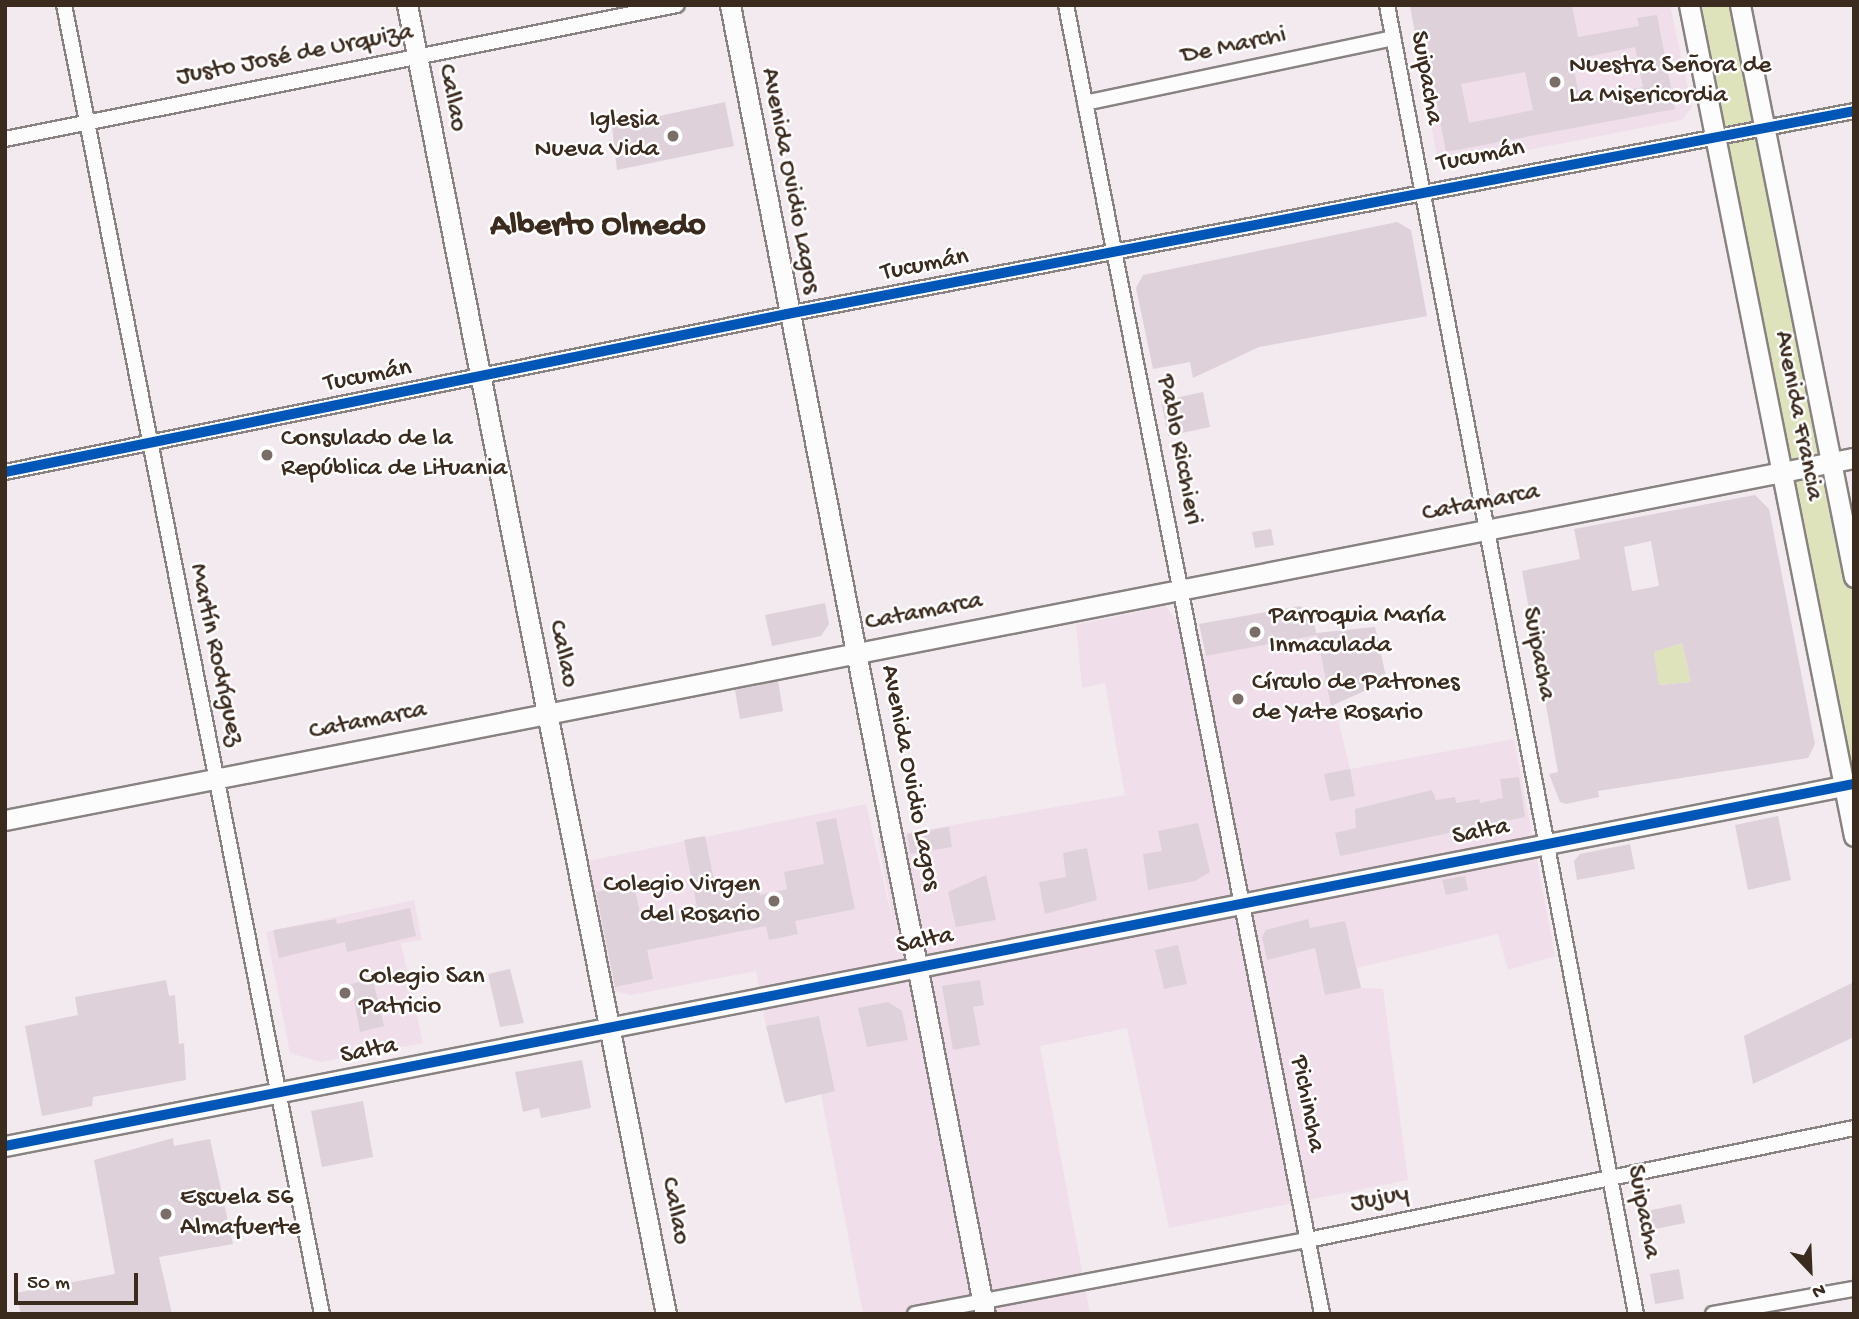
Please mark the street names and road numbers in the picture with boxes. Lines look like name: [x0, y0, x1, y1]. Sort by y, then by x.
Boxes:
street label: Justo José de Urquiza: [174, 18, 416, 94]
street label: De Marchi: [1179, 21, 1289, 73]
street label: Suipacha: [1401, 29, 1449, 127]
street label: Callao: [429, 62, 473, 134]
street label: Avenida Ovidio Lagos: [752, 66, 826, 296]
street label: Tucumán: [1435, 133, 1527, 181]
street label: Tucumán: [879, 242, 971, 290]
street label: Avenida Francia: [1765, 328, 1829, 504]
street label: Tucumán: [322, 353, 414, 401]
street label: Pablo Ricchieri: [1148, 372, 1208, 528]
street label: Catamarca: [1420, 477, 1542, 531]
street label: Martín Rodríguez: [180, 561, 250, 749]
street label: Catamarca: [863, 586, 985, 640]
street label: Suipacha: [1513, 605, 1561, 703]
street label: Callao: [540, 618, 584, 690]
street label: Avenida Ovidio Lagos: [872, 663, 946, 893]
street label: Catamarca: [307, 695, 429, 749]
street label: Salta: [1450, 812, 1512, 854]
street label: Salta: [894, 921, 956, 963]
street label: Salta: [338, 1031, 400, 1073]
street label: Pichincha: [1281, 1053, 1331, 1155]
street label: Suipacha: [1618, 1163, 1666, 1261]
street label: Callao: [652, 1175, 696, 1247]
street label: Jujuy: [1348, 1179, 1412, 1221]

